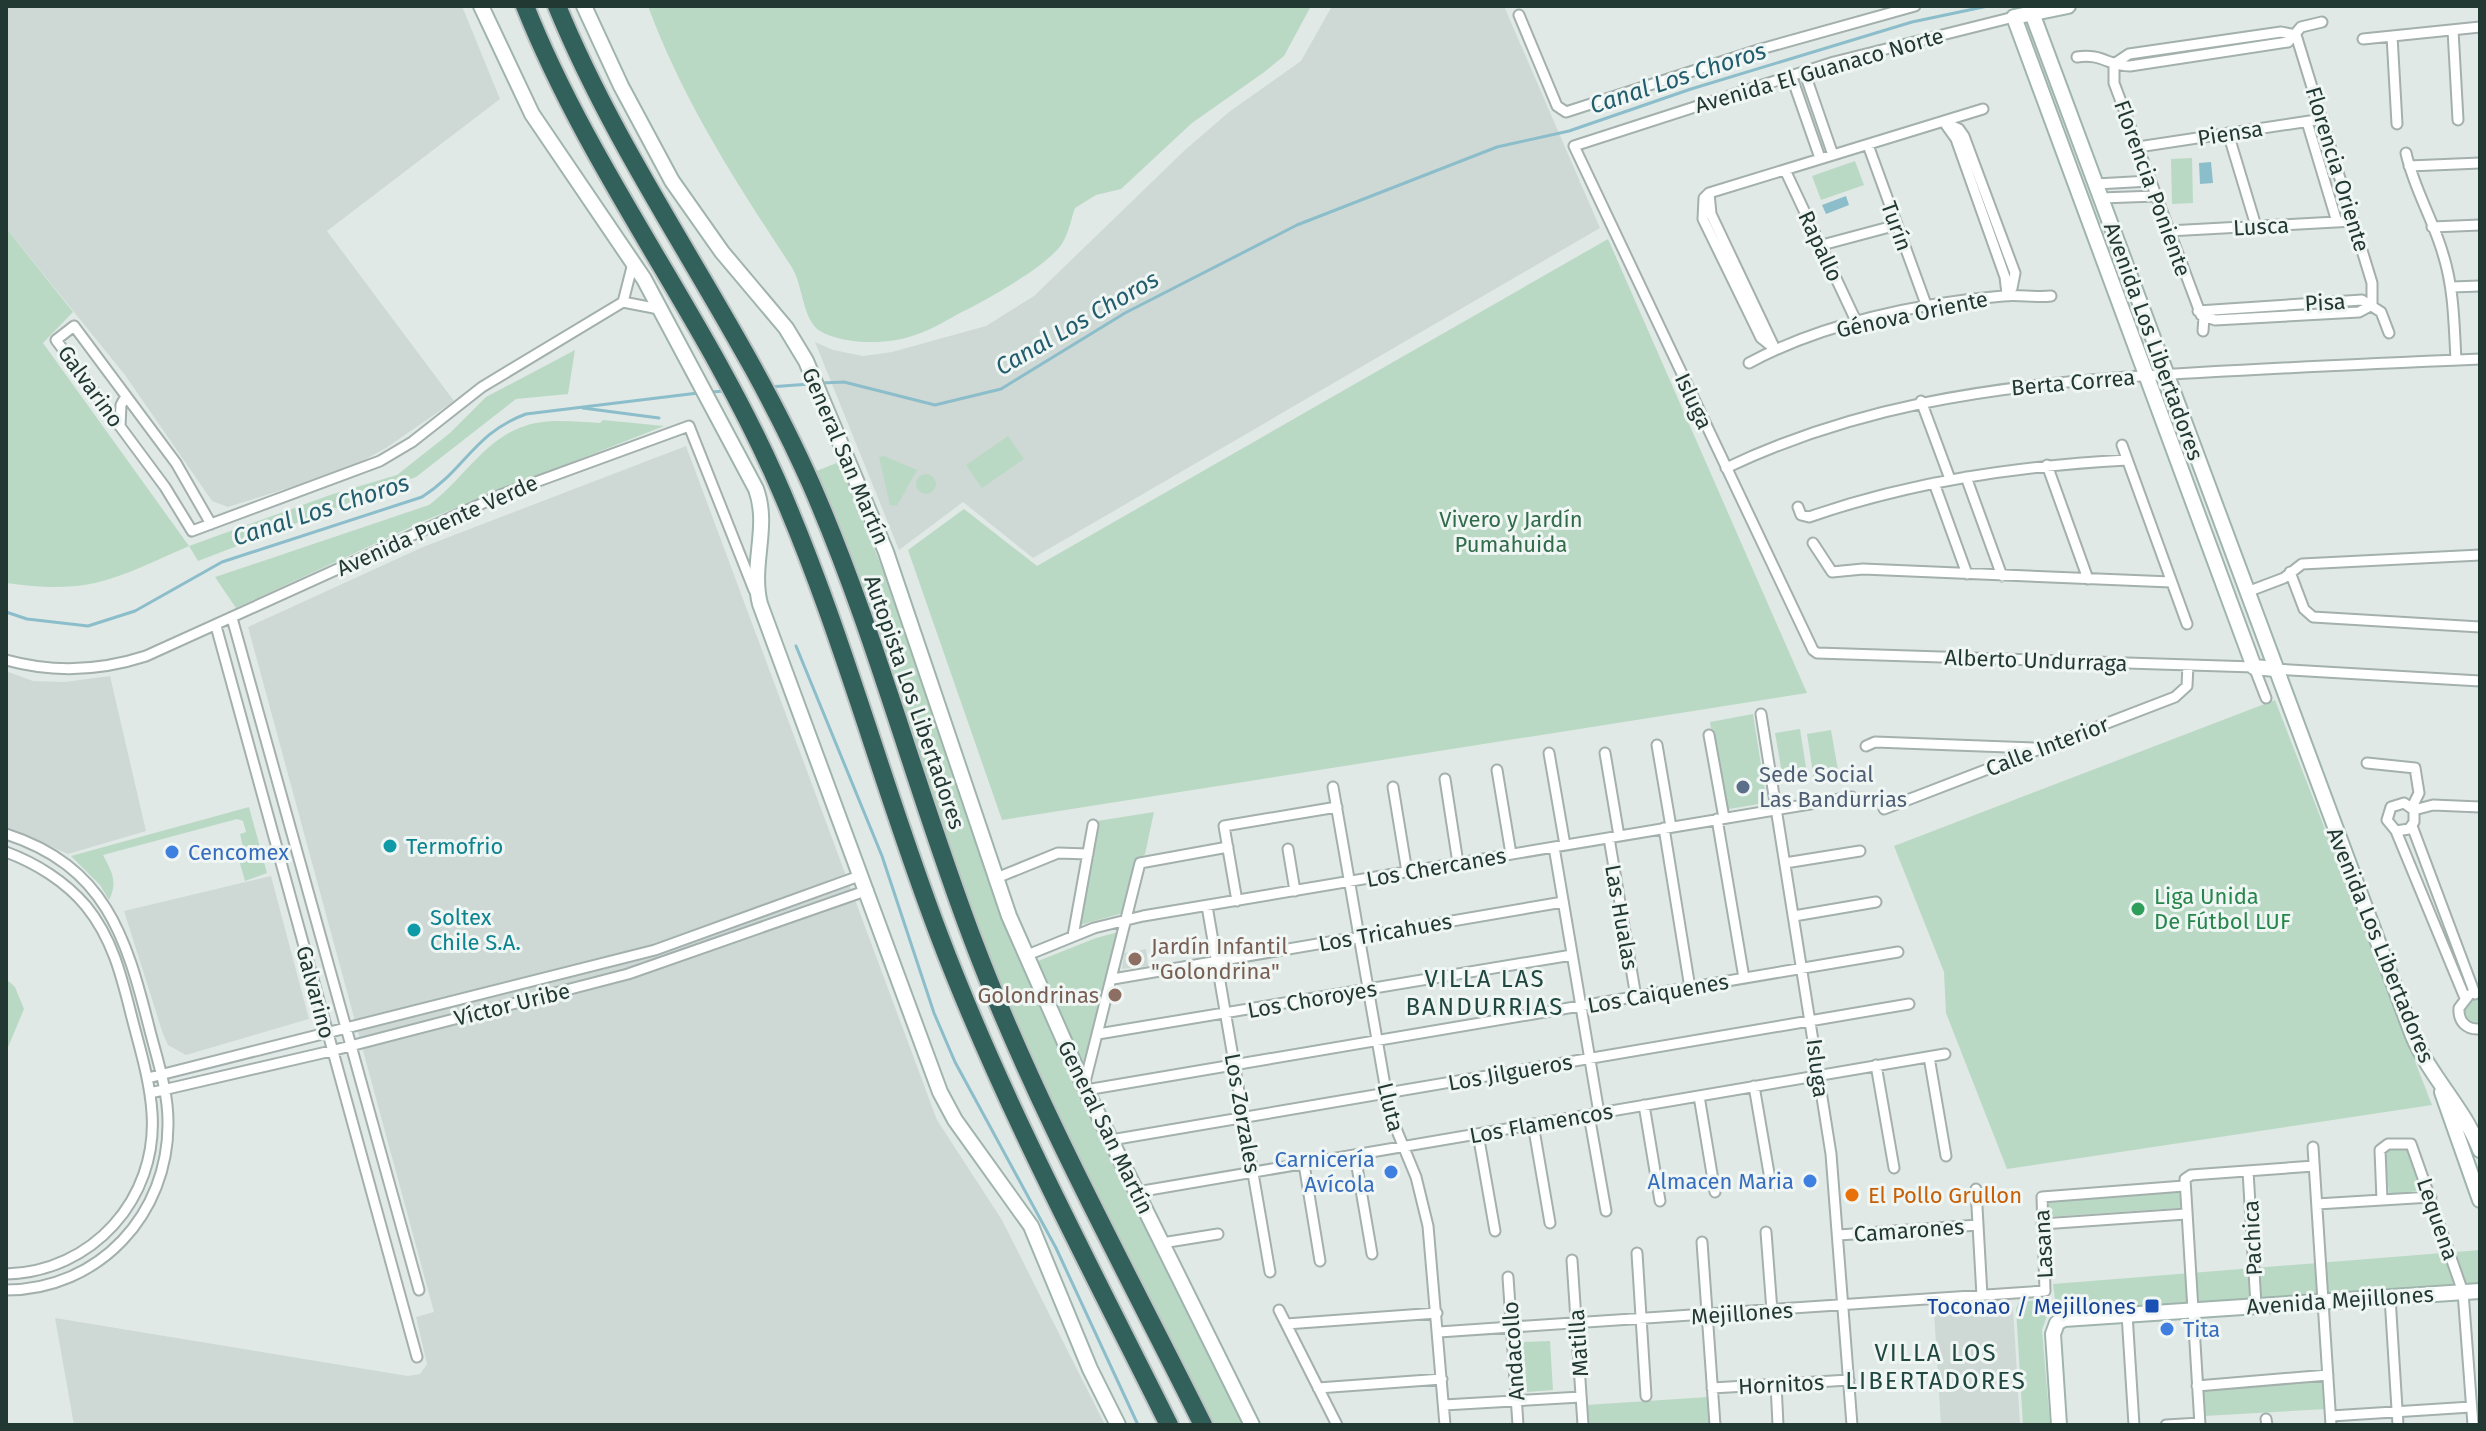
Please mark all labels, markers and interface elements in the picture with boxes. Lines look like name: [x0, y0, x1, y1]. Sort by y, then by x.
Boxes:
street label: Avenida El Guanaco Norte: [1692, 22, 1947, 119]
water label: Canal Los Choros: [1586, 36, 1770, 120]
street label: Florencia Oriente: [2300, 83, 2375, 255]
street label: Florencia Poniente: [2108, 96, 2197, 280]
street label: Piensa: [2195, 115, 2265, 152]
street label: Turín: [1875, 198, 1918, 255]
street label: Rapallo: [1792, 206, 1849, 286]
street label: Lusca: [2232, 212, 2290, 241]
street label: Avenida Los Libertadores: [2098, 218, 2209, 464]
water label: Canal Los Choros: [990, 265, 1164, 381]
street label: Génova Oriente: [1834, 285, 1990, 344]
street label: Pisa: [2304, 288, 2346, 317]
street label: Galvarino: [52, 340, 129, 433]
street label: General San Martín: [796, 364, 895, 549]
street label: Berta Correa: [2010, 364, 2136, 401]
street label: Isluga: [1669, 369, 1718, 434]
water label: Canal Los Choros: [229, 468, 413, 552]
street label: Avenida Puente Verde: [332, 469, 542, 582]
park label: Vivero y Jardín Pumahuida: [1439, 506, 1583, 558]
street label: Autopista Los Libertadores: [858, 572, 971, 833]
street label: Alberto Undurraga: [1944, 644, 2128, 677]
street label: Calle Interior: [1982, 710, 2113, 782]
place label: Sede Social Las Bandurrias: [1759, 761, 1907, 813]
marker: Sede Social Las Bandurrias: [1734, 778, 1752, 796]
street label: Avenida Los Libertadores: [2321, 824, 2440, 1067]
place label: Termofrio: [406, 833, 503, 860]
marker: Termofrio: [381, 837, 399, 855]
place label: Cencomex: [188, 839, 289, 866]
street label: Los Chercanes: [1364, 842, 1508, 893]
marker: Cencomex: [163, 843, 181, 861]
street label: Las Hualas: [1599, 862, 1644, 972]
place label: Liga Unida De Fútbol LUF: [2154, 883, 2291, 935]
marker: Liga Unida De Fútbol LUF: [2129, 900, 2147, 918]
place label: Soltex Chile S.A.: [430, 904, 521, 956]
street label: Los Tricahues: [1316, 907, 1454, 958]
marker: Soltex Chile S.A.: [405, 921, 423, 939]
place label: Jardín Infantil "Golondrina": [1151, 933, 1288, 985]
street label: Galvarino: [290, 943, 341, 1041]
marker: Jardín Infantil "Golondrina": [1126, 950, 1144, 968]
district label: VILLA LAS BANDURRIAS: [1406, 965, 1564, 1021]
street label: Los Caiquenes: [1585, 968, 1731, 1019]
street label: Los Choroyes: [1245, 975, 1379, 1024]
street label: Víctor Uribe: [451, 977, 573, 1032]
place label: Golondrinas: [977, 982, 1099, 1009]
marker: Golondrinas: [1106, 986, 1124, 1004]
street label: General San Martín: [1052, 1036, 1159, 1218]
street label: Isluga: [1801, 1037, 1834, 1099]
street label: Los Jilgueros: [1446, 1048, 1574, 1097]
street label: Los Zorzales: [1219, 1051, 1266, 1175]
street label: Lluta: [1371, 1080, 1410, 1135]
street label: Los Flamencos: [1467, 1098, 1615, 1149]
place label: Carnicería Avícola: [1275, 1146, 1375, 1198]
marker: Carnicería Avícola: [1382, 1163, 1400, 1181]
place label: Almacen Maria: [1648, 1168, 1794, 1195]
marker: Almacen Maria: [1801, 1172, 1819, 1190]
street label: Lequena: [2411, 1174, 2464, 1264]
place label: El Pollo Grullon: [1868, 1182, 2022, 1209]
marker: El Pollo Grullon: [1843, 1186, 1861, 1204]
street label: Pachica: [2237, 1200, 2268, 1276]
street label: Lasana: [2028, 1209, 2059, 1279]
street label: Camarones: [1853, 1213, 1965, 1248]
street label: Avenida Mejillones: [2246, 1280, 2435, 1321]
place label: Toconao / Mejillones: [1927, 1293, 2136, 1320]
street label: Mejillones: [1690, 1296, 1794, 1331]
marker: Toconao / Mejillones: [2143, 1297, 2161, 1315]
street label: Andacollo: [1497, 1301, 1530, 1401]
street label: Matilla: [1563, 1308, 1594, 1378]
place label: Tita: [2183, 1316, 2220, 1343]
marker: Tita: [2158, 1320, 2176, 1338]
district label: VILLA LOS LIBERTADORES: [1845, 1339, 2027, 1395]
street label: Hornitos: [1737, 1369, 1825, 1400]

